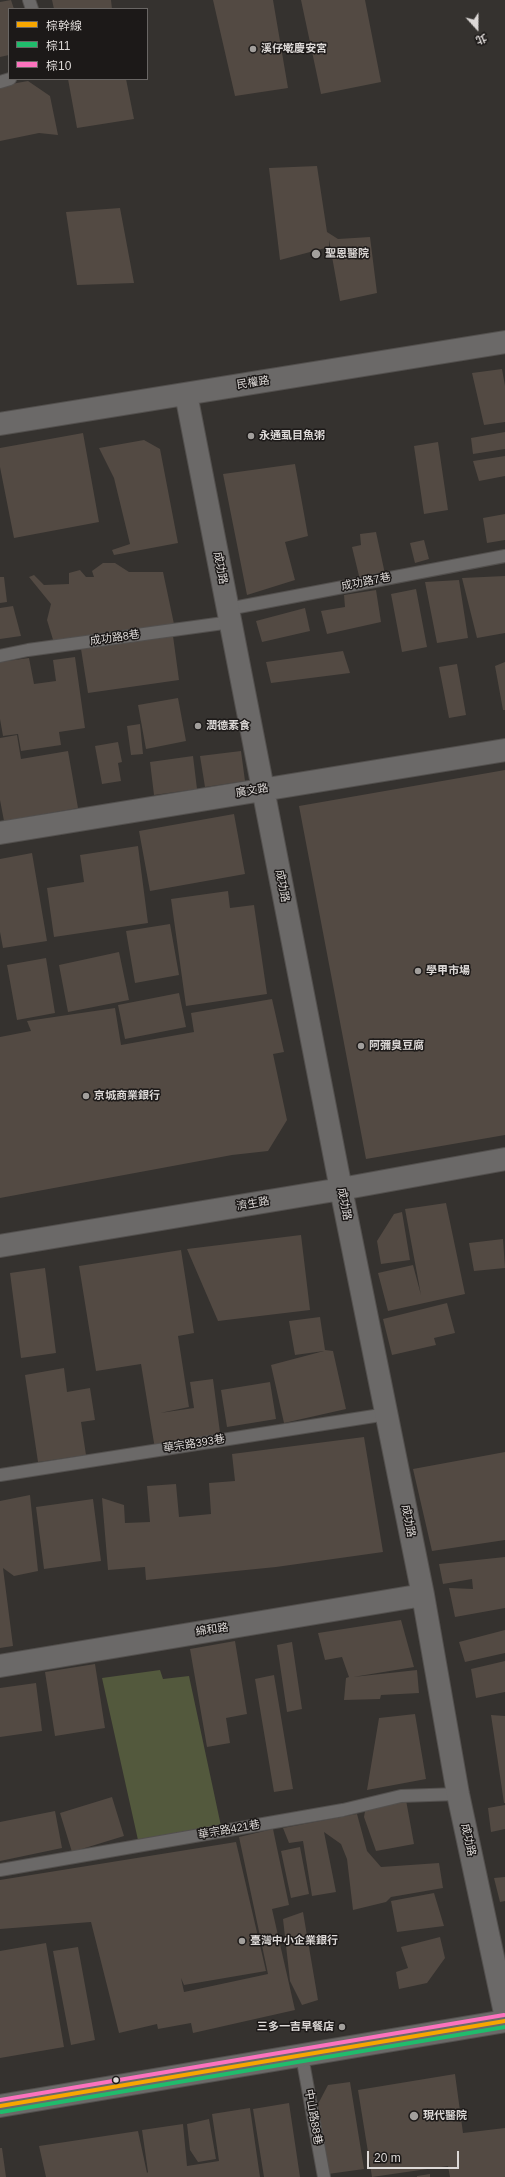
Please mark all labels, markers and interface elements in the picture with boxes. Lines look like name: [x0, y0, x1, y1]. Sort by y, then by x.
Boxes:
legend: [8, 8, 148, 80]
north arrow: [457, 8, 497, 48]
text: 棕幹線: [46, 19, 82, 33]
text: 北: [474, 32, 489, 47]
text: 棕11: [46, 39, 70, 53]
place label: 溪仔墘慶安宮: [261, 42, 327, 56]
marker: 溪仔墘慶安宮: [248, 44, 258, 54]
text: 棕10: [46, 59, 71, 73]
place label: 聖恩醫院: [325, 247, 369, 261]
marker: 聖恩醫院: [310, 248, 322, 260]
street label: 民權路: [236, 374, 270, 392]
place label: 永通虱目魚粥: [259, 429, 325, 443]
marker: 永通虱目魚粥: [246, 431, 256, 441]
street label: 成功路: [210, 551, 230, 585]
street label: 成功路7巷: [340, 571, 392, 593]
street label: 成功路8巷: [89, 628, 141, 648]
place label: 潤德素食: [206, 719, 250, 733]
marker: 潤德素食: [193, 721, 203, 731]
street label: 廣文路: [235, 782, 269, 800]
street label: 成功路: [272, 869, 292, 903]
place label: 學甲市場: [426, 964, 470, 978]
marker: 學甲市場: [413, 966, 423, 976]
place label: 阿彌臭豆腐: [369, 1039, 424, 1053]
marker: 阿彌臭豆腐: [356, 1041, 366, 1051]
place label: 京城商業銀行: [94, 1089, 160, 1103]
marker: 京城商業銀行: [81, 1091, 91, 1101]
street label: 成功路: [334, 1187, 354, 1221]
street label: 濟生路: [236, 1195, 270, 1213]
street label: 華宗路393巷: [162, 1433, 226, 1455]
street label: 成功路: [398, 1504, 418, 1538]
street label: 綿和路: [195, 1621, 229, 1639]
street label: 華宗路421巷: [197, 1818, 261, 1842]
street label: 成功路: [458, 1822, 478, 1858]
place label: 臺灣中小企業銀行: [250, 1934, 338, 1948]
marker: 臺灣中小企業銀行: [237, 1936, 247, 1946]
place label: 三多一吉早餐店: [257, 2020, 334, 2034]
marker: 三多一吉早餐店: [337, 2022, 347, 2032]
unlabelled marker: [111, 2075, 121, 2085]
street label: 中山路88巷: [302, 2088, 324, 2146]
place label: 現代醫院: [423, 2109, 467, 2123]
marker: 現代醫院: [408, 2110, 420, 2122]
scale bar: [369, 2143, 461, 2169]
text: 20 m: [374, 2151, 401, 2165]

